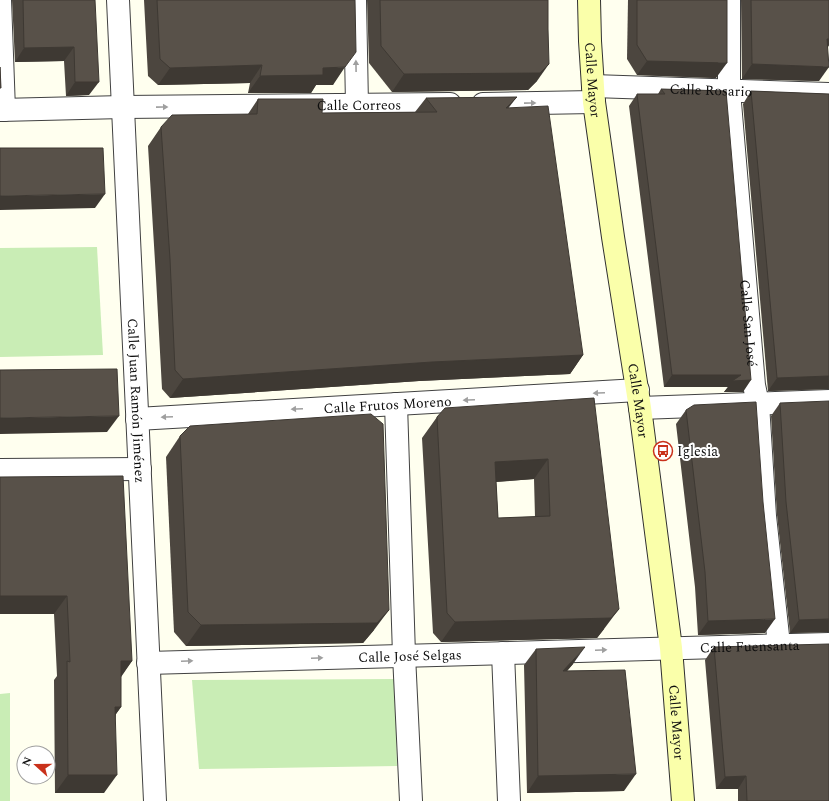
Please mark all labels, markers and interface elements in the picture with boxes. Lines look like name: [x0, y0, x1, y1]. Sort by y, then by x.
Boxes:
street label: Calle Mayor: [580, 42, 607, 119]
one-way arrow: [353, 59, 359, 72]
street label: Calle Rosario: [669, 78, 753, 102]
street label: Calle Correos: [317, 94, 401, 116]
one-way arrow: [524, 100, 537, 106]
one-way arrow: [156, 104, 169, 110]
street label: Calle San José: [735, 279, 763, 368]
street label: Calle Juan Ramón Jiménez: [122, 318, 151, 483]
street label: Calle Mayor: [623, 362, 654, 440]
one-way arrow: [593, 389, 605, 396]
street label: Calle Frutos Moreno: [323, 390, 452, 419]
one-way arrow: [463, 396, 475, 403]
one-way arrow: [291, 406, 303, 413]
one-way arrow: [161, 413, 173, 420]
bus stop icon: Iglesia: [652, 440, 674, 462]
place label: Iglesia: [677, 441, 718, 462]
street label: Calle Fuensanta: [700, 634, 800, 658]
street label: Calle José Selgas: [358, 644, 462, 668]
one-way arrow: [595, 647, 607, 654]
one-way arrow: [311, 655, 324, 661]
one-way arrow: [181, 658, 193, 665]
street label: Calle Mayor: [663, 684, 690, 761]
north arrow: [16, 745, 56, 785]
text: N: [18, 754, 37, 769]

